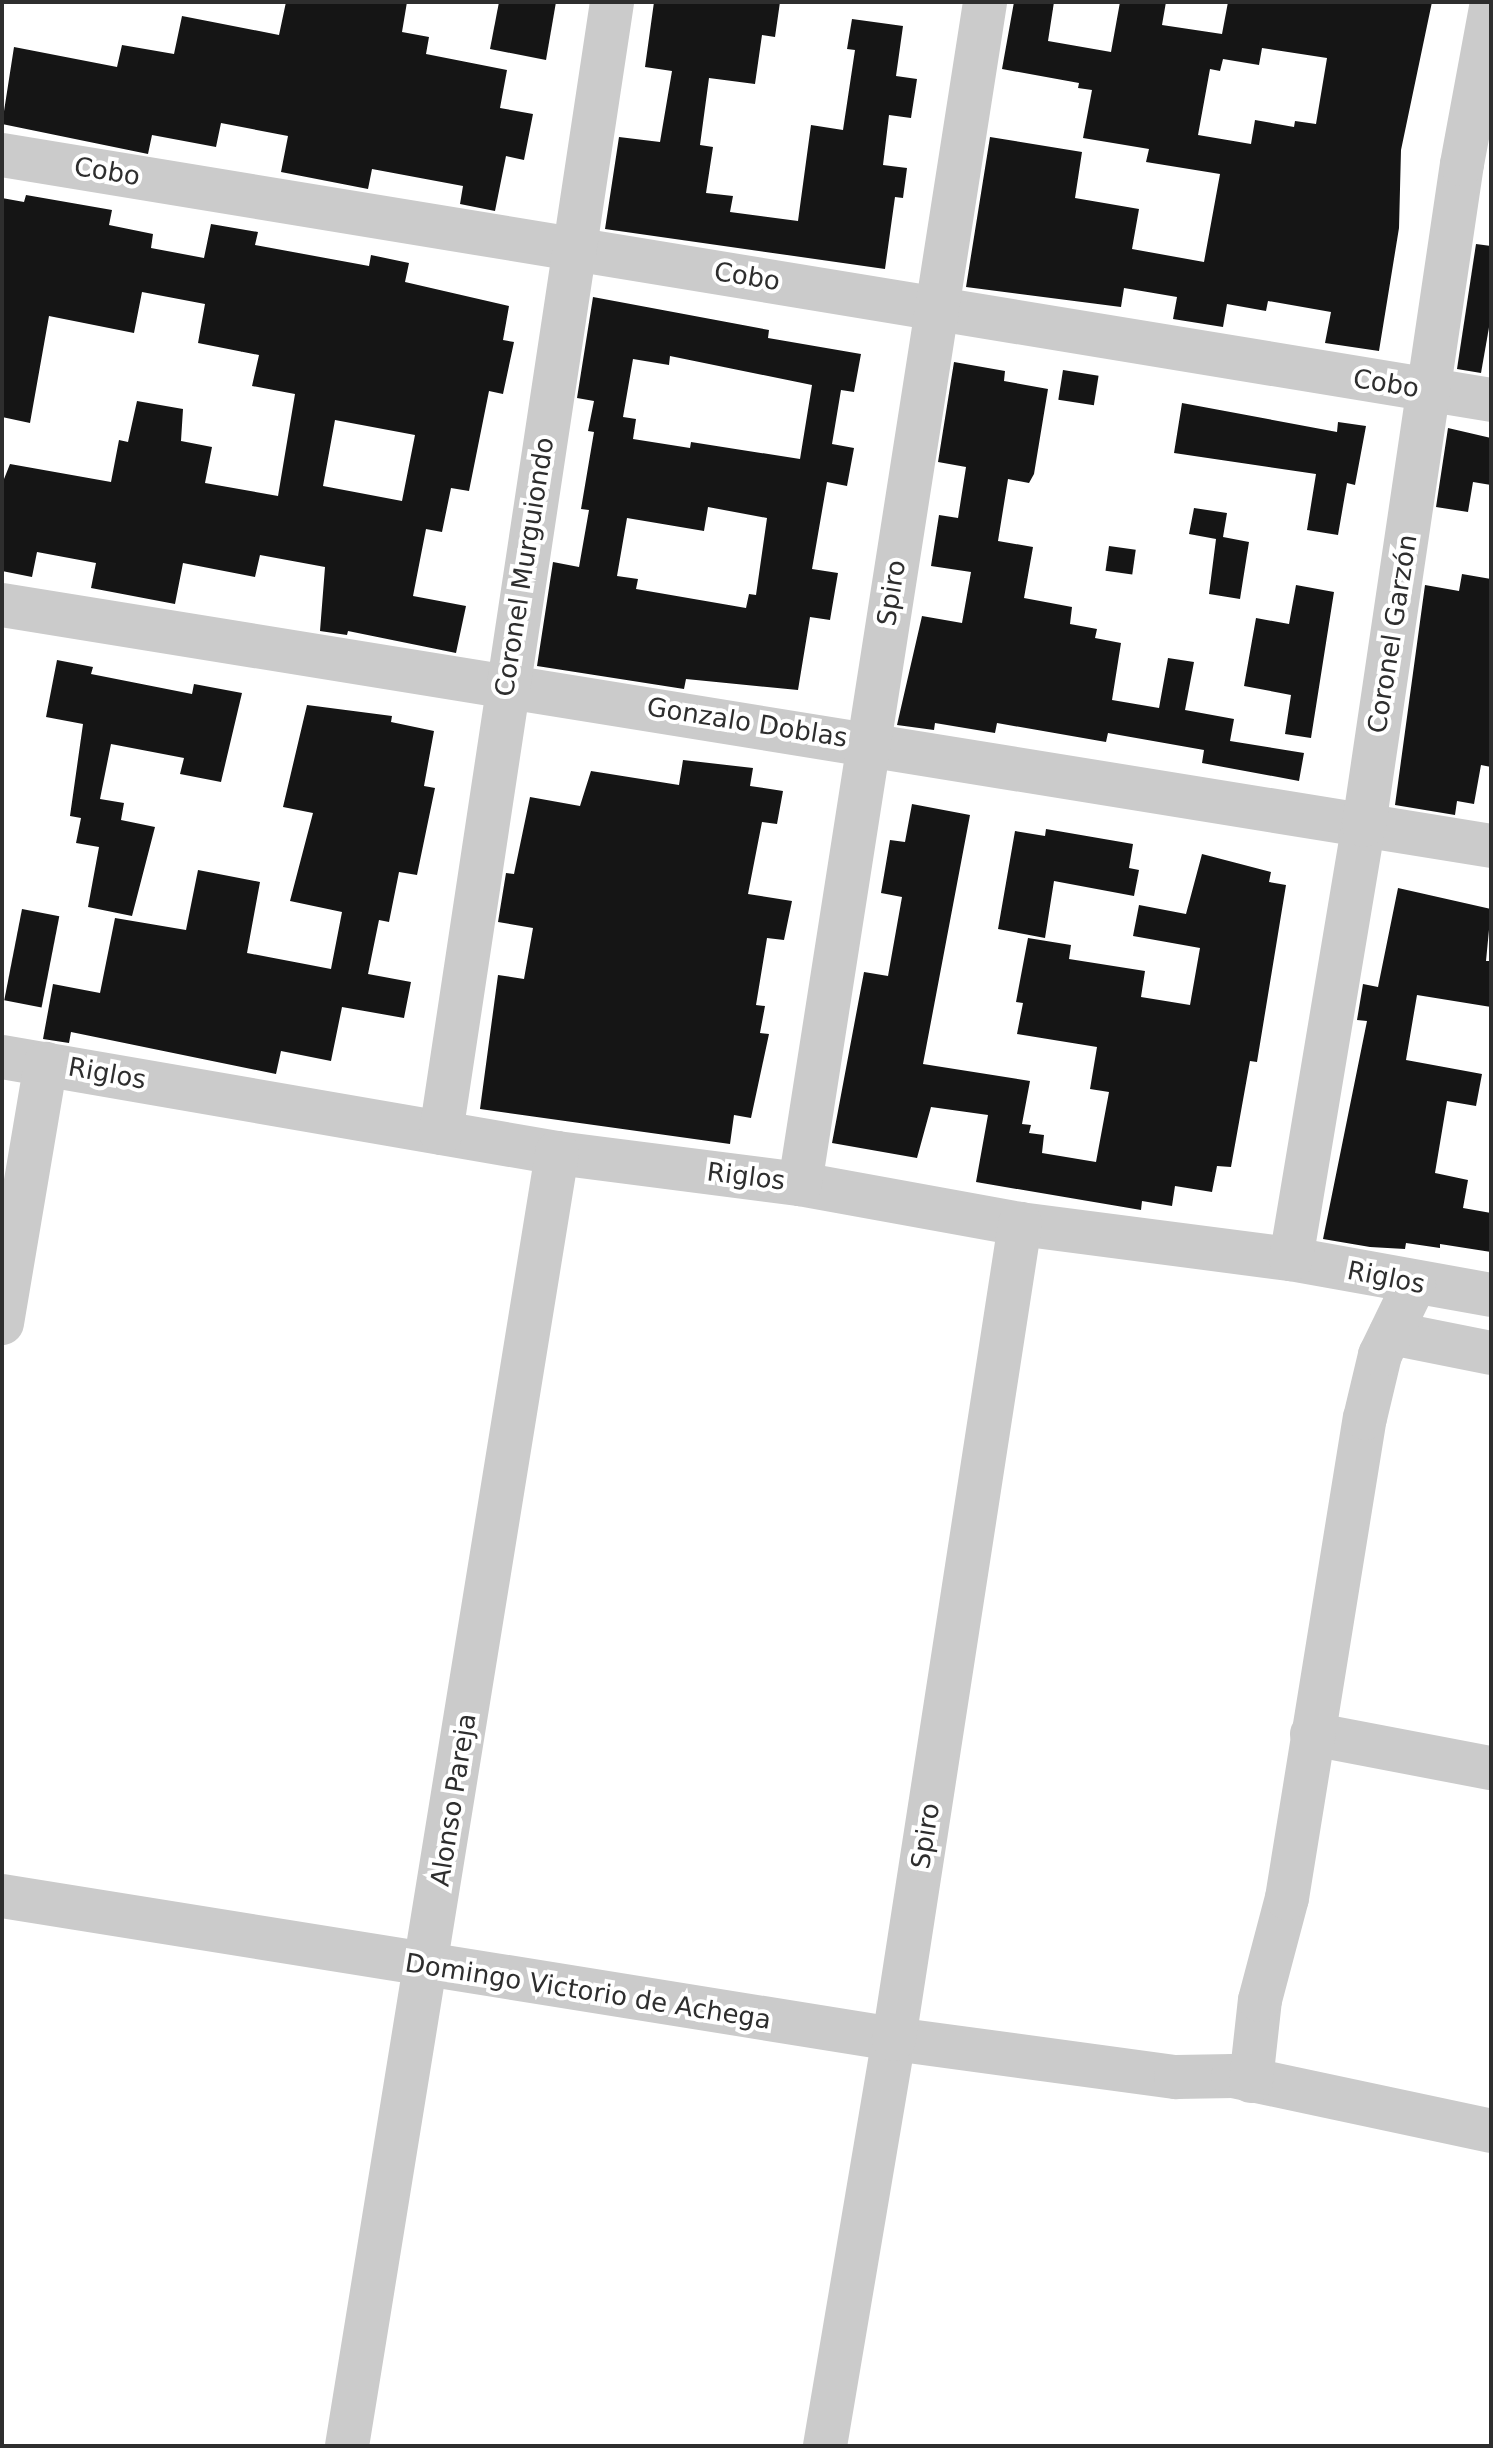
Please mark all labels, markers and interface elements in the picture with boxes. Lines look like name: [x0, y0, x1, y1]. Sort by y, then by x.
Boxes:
street label: Cobo: [72, 151, 142, 193]
street label: Cobo: [712, 256, 782, 298]
street label: Cobo: [1351, 363, 1421, 405]
street label: Coronel Murguiondo: [489, 435, 561, 699]
street label: Coronel Garzón: [1362, 532, 1424, 736]
street label: Spiro: [871, 558, 913, 628]
street label: Gonzalo Doblas: [644, 692, 850, 754]
street label: Riglos: [66, 1052, 148, 1096]
street label: Riglos: [705, 1157, 787, 1197]
street label: Riglos: [1345, 1255, 1427, 1301]
street label: Alonso Pareja: [425, 1711, 483, 1889]
street label: Spiro: [905, 1801, 947, 1871]
street label: Domingo Victorio de Achega: [403, 1948, 773, 2036]

